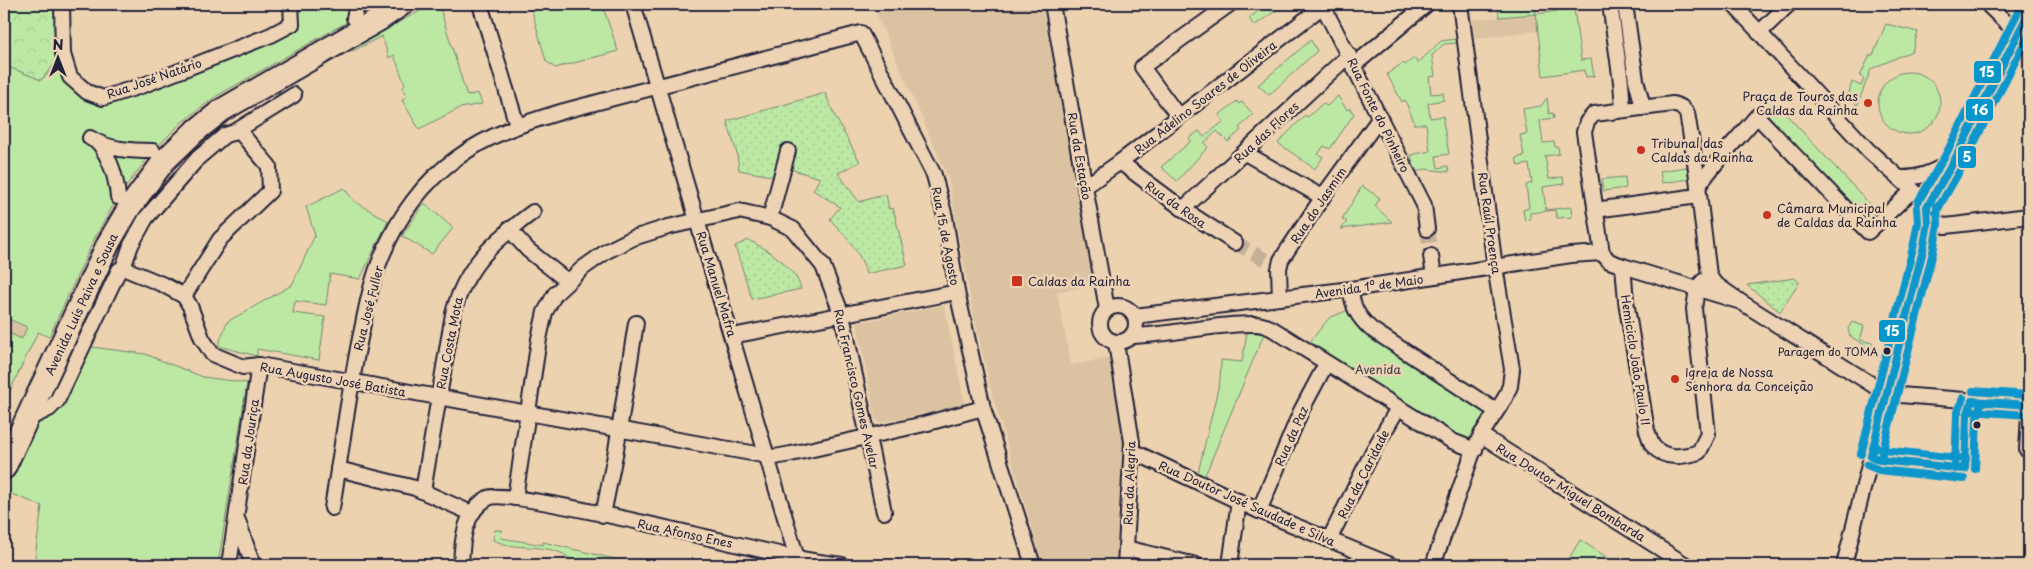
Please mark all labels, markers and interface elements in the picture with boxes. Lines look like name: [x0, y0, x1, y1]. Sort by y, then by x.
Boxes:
north arrow: [32, 32, 82, 82]
text: N: [52, 34, 64, 55]
street label: Rua Adelino Soares de Oliveira: [1130, 35, 1280, 158]
street label: Rua José Natário: [104, 53, 204, 103]
street label: Rua Fonte do Pinheiro: [1343, 55, 1415, 176]
line badge: 15: [1973, 60, 2002, 84]
text: 15: [1979, 61, 1995, 82]
place label: Praça de Touros das Caldas da Rainha: [1742, 87, 1859, 119]
street label: Rua das Flores: [1230, 97, 1303, 167]
marker: Praça de Touros das Caldas da Rainha: [1862, 97, 1874, 109]
line badge: 16: [1965, 98, 1994, 122]
text: 16: [1972, 99, 1988, 120]
street label: Rua da Estação: [1063, 111, 1097, 202]
place label: Tribunal das Caldas da Rainha: [1651, 134, 1753, 166]
marker: Tribunal das Caldas da Rainha: [1635, 144, 1647, 156]
line badge: 5: [1957, 145, 1977, 169]
text: 5: [1963, 146, 1972, 167]
street label: Rua do Jasmim: [1286, 163, 1350, 247]
street label: Rua Raúl Proença: [1474, 171, 1506, 276]
street label: Rua da Rosa: [1142, 176, 1211, 232]
street label: Rua 15 de Agosto: [928, 185, 964, 287]
place label: Câmara Municipal de Caldas da Rainha: [1777, 199, 1897, 231]
marker: Câmara Municipal de Caldas da Rainha: [1761, 209, 1773, 221]
street label: Rua Manuel Mafra: [692, 229, 742, 340]
street label: Avenida Luís Paiva e Sousa: [40, 230, 122, 378]
street label: Rua José Fuller: [349, 263, 387, 352]
street label: Avenida 1º de Maio: [1314, 269, 1425, 303]
place label: Caldas da Rainha: [1028, 272, 1130, 290]
marker: Caldas da Rainha: [1010, 274, 1024, 288]
street label: Hemiciclo João Paulo II: [1617, 293, 1655, 427]
street label: Rua Costa Mota: [431, 295, 467, 391]
street label: Rua Francisco Gomes Avelar: [830, 307, 884, 471]
line badge: 15: [1878, 319, 1906, 343]
text: 15: [1884, 320, 1900, 341]
place label: Paragem do TOMA: [1778, 343, 1878, 360]
marker: Paragem do TOMA: [1882, 346, 1892, 356]
street label: Rua Augusto José Batista: [259, 357, 408, 401]
park label: Avenida: [1355, 360, 1401, 378]
place label: Igreja de Nossa Senhora da Conceição: [1685, 363, 1814, 395]
marker: Igreja de Nossa Senhora da Conceição: [1669, 373, 1681, 385]
street label: Rua da Jouriça: [233, 397, 263, 486]
street label: Rua da Paz: [1270, 403, 1312, 469]
unlabelled marker: [1972, 420, 1982, 430]
street label: Rua da Caridade: [1333, 426, 1393, 522]
street label: Rua Doutor Miguel Bombarda: [1493, 439, 1650, 546]
street label: Rua da Alegria: [1119, 440, 1139, 525]
street label: Rua Doutor José Saudade e Silva: [1156, 456, 1339, 550]
street label: Rua Afonso Enes: [636, 514, 735, 552]

